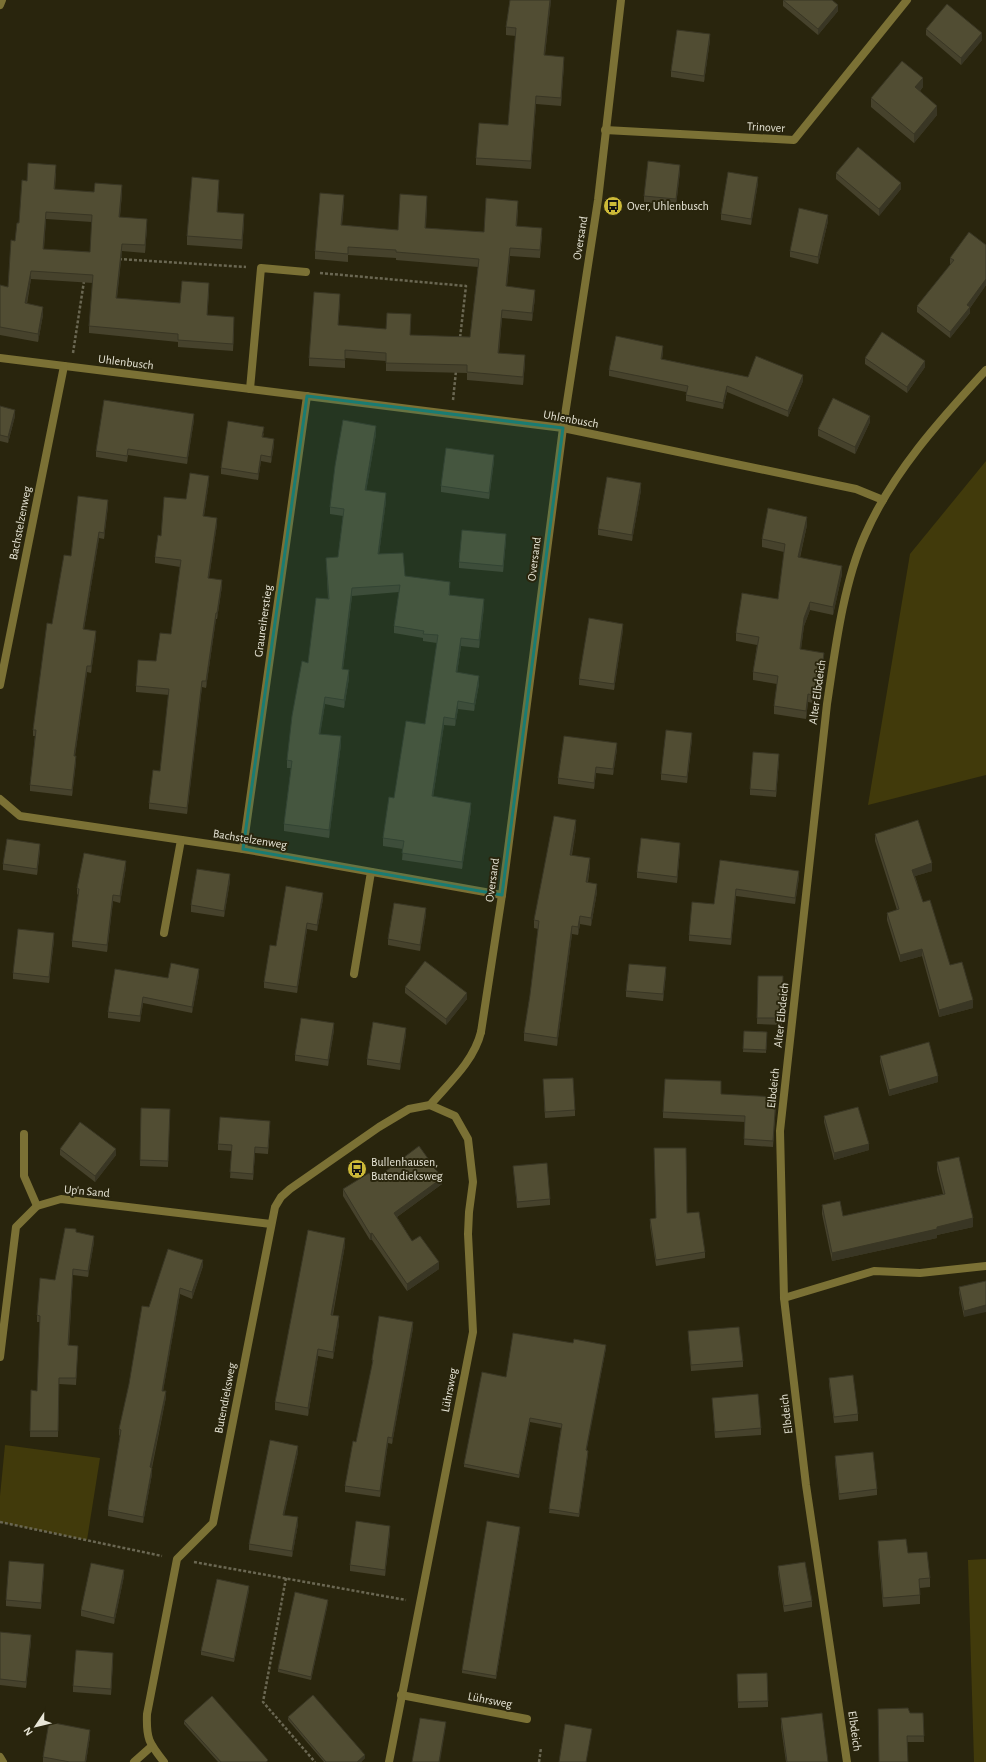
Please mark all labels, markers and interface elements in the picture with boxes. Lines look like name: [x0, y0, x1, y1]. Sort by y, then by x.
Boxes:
street label: Trinover: [747, 120, 785, 134]
bus stop icon: Over, Uhlenbusch: [602, 195, 624, 217]
place label: Over, Uhlenbusch: [627, 200, 709, 212]
street label: Oversand: [571, 215, 589, 261]
street label: Uhlenbusch: [97, 353, 155, 371]
street label: Uhlenbusch: [542, 408, 600, 430]
street label: Bachstelzenweg: [7, 485, 33, 561]
street label: Oversand: [525, 536, 543, 582]
street label: Graureiherstieg: [252, 584, 274, 658]
street label: Alter Elbdeich: [807, 659, 827, 725]
street label: Bachstelzenweg: [212, 827, 288, 851]
street label: Oversand: [483, 857, 501, 903]
street label: Alter Elbdeich: [772, 982, 790, 1048]
street label: Elbdeich: [765, 1067, 781, 1109]
place label: Bullenhausen, Butendieksweg: [371, 1156, 443, 1182]
bus stop icon: Bullenhausen, Butendieksweg: [346, 1158, 368, 1180]
street label: Up'n Sand: [64, 1183, 110, 1199]
street label: Butendieksweg: [212, 1362, 238, 1434]
street label: Lührsweg: [439, 1367, 459, 1413]
street label: Elbdeich: [778, 1393, 794, 1435]
street label: Lührsweg: [467, 1690, 513, 1710]
north arrow: [16, 1706, 56, 1746]
street label: Elbdeich: [846, 1710, 864, 1752]
text: N: [22, 1725, 35, 1738]

